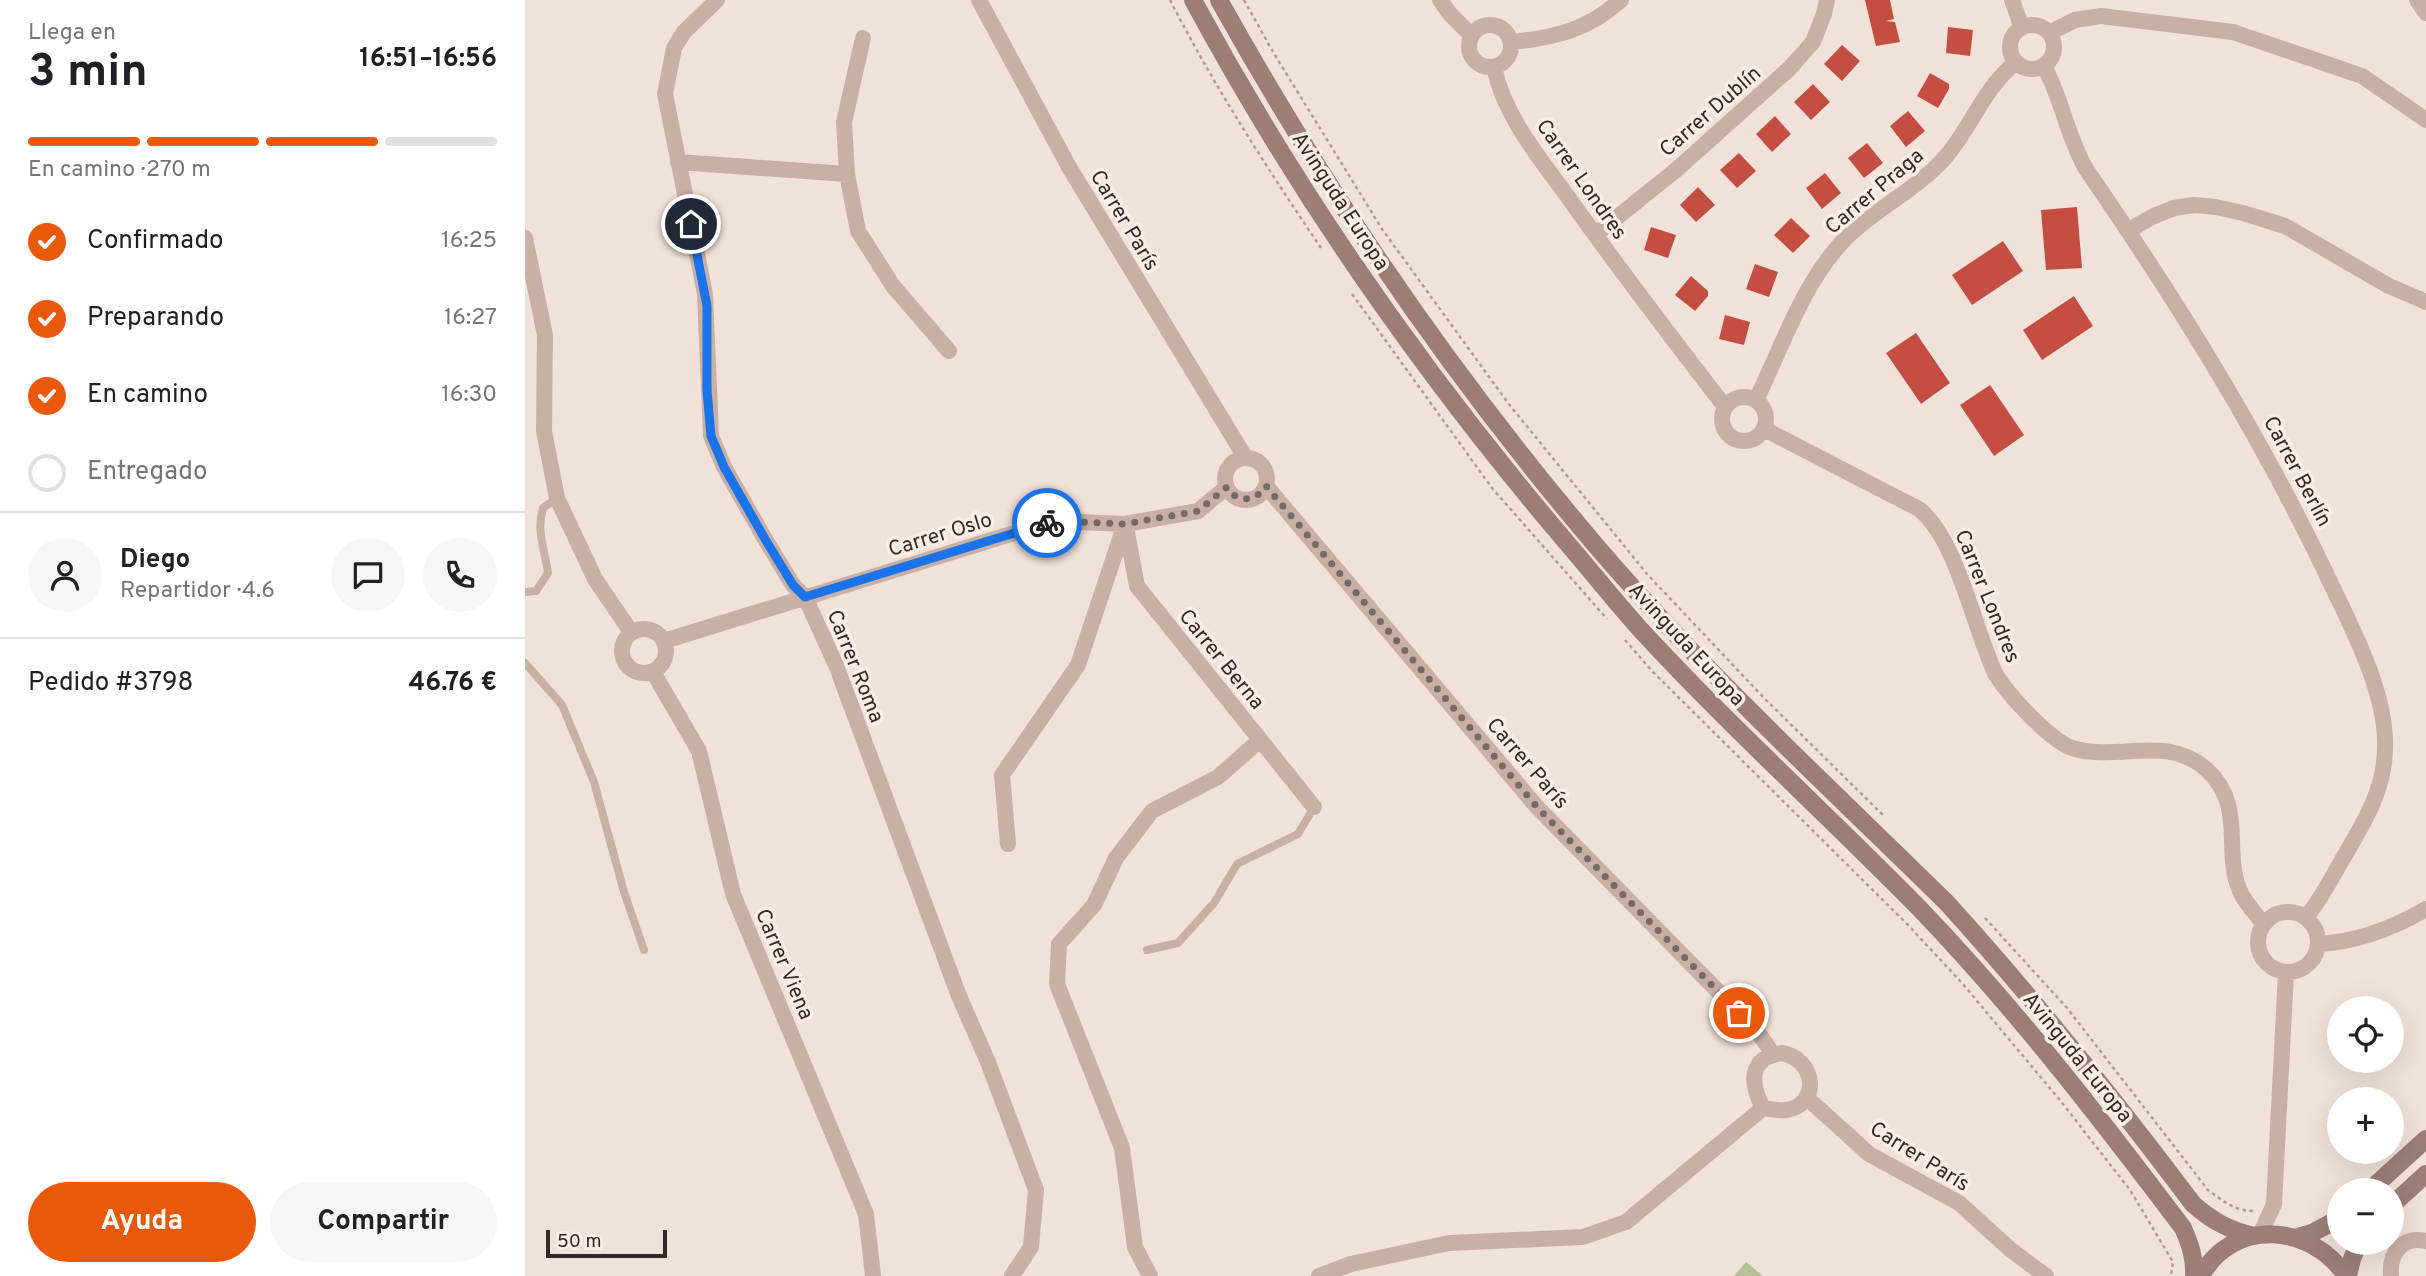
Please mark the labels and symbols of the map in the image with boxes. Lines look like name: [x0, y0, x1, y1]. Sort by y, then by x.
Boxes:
street label: Carrer Dublín: [1655, 61, 1767, 164]
street label: Carrer Londres: [1529, 114, 1632, 245]
street label: Avinguda Europa: [1285, 127, 1395, 276]
street label: Carrer Praga: [1820, 143, 1930, 241]
street label: Carrer París: [1083, 166, 1164, 276]
pin: [661, 194, 721, 254]
street label: Carrer Berlín: [2256, 412, 2337, 532]
courier: [1012, 488, 1082, 558]
street label: Carrer Oslo: [885, 507, 996, 564]
street label: Carrer Londres: [1948, 526, 2026, 667]
street label: Avinguda Europa: [1622, 577, 1750, 713]
street label: Carrer Berna: [1172, 604, 1270, 716]
street label: Carrer Roma: [820, 606, 889, 727]
street label: Carrer París: [1480, 713, 1574, 815]
street label: Carrer Viena: [748, 905, 819, 1024]
pin: [1709, 983, 1769, 1043]
street label: Avinguda Europa: [2016, 987, 2138, 1129]
street label: Carrer París: [1864, 1116, 1974, 1199]
scale bar: [546, 1227, 667, 1259]

